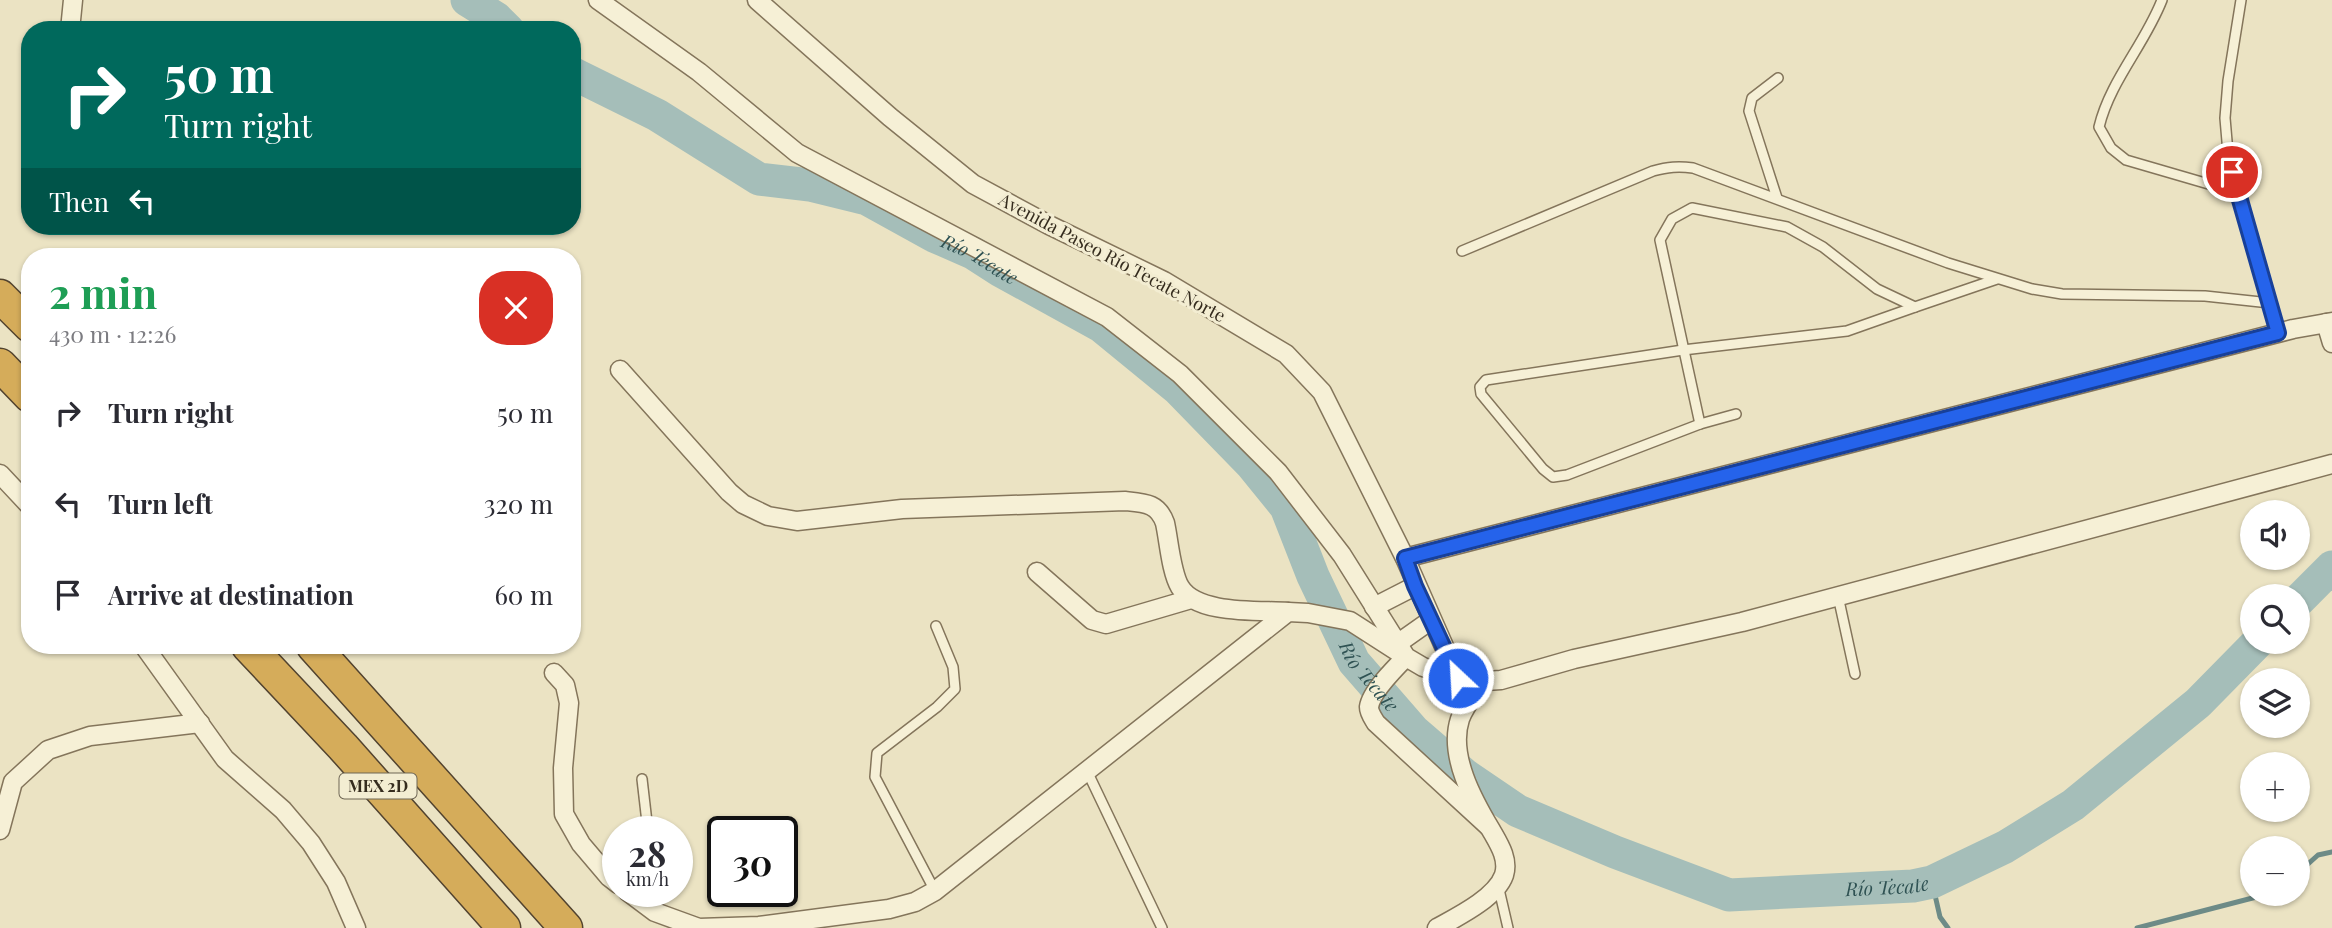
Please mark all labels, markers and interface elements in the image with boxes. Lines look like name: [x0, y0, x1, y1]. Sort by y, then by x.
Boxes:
text: 50 m: [164, 40, 274, 105]
icon: right: [49, 49, 140, 140]
text: Turn right: [164, 103, 312, 146]
pin: [2202, 142, 2262, 202]
icon: arrive: [2213, 153, 2251, 191]
icon: left: [123, 182, 161, 220]
text: Then: [49, 184, 109, 219]
street label: Avenida Paseo Río Tecate Norte: [994, 187, 1230, 327]
water label: Río Tecate: [937, 227, 1023, 290]
text: 2 min: [49, 264, 157, 320]
button: close: [479, 271, 553, 345]
text: 430 m · 12:26: [49, 318, 176, 349]
icon: right: [49, 394, 87, 432]
text: Turn right: [108, 395, 234, 430]
text: 50 m: [497, 395, 553, 430]
icon: left: [49, 485, 87, 523]
text: Turn left: [108, 486, 213, 521]
text: 320 m: [484, 486, 553, 521]
map controls: [2240, 500, 2310, 906]
button: sound: [2240, 500, 2310, 570]
icon: arrive: [49, 576, 87, 614]
text: Arrive at destination: [108, 577, 354, 612]
text: 60 m: [494, 577, 553, 612]
button: search: [2240, 584, 2310, 654]
water label: Río Tecate: [1333, 636, 1405, 717]
position arrow: [1421, 641, 1495, 715]
button: layers: [2240, 668, 2310, 738]
button: +: [2240, 752, 2310, 822]
road number: MEX 2D: [340, 774, 416, 799]
speed limit sign: 30: [707, 816, 798, 907]
text: 28: [629, 829, 666, 876]
button: −: [2240, 836, 2310, 906]
text: km/h: [626, 867, 669, 891]
water label: Río Tecate: [1844, 869, 1931, 901]

